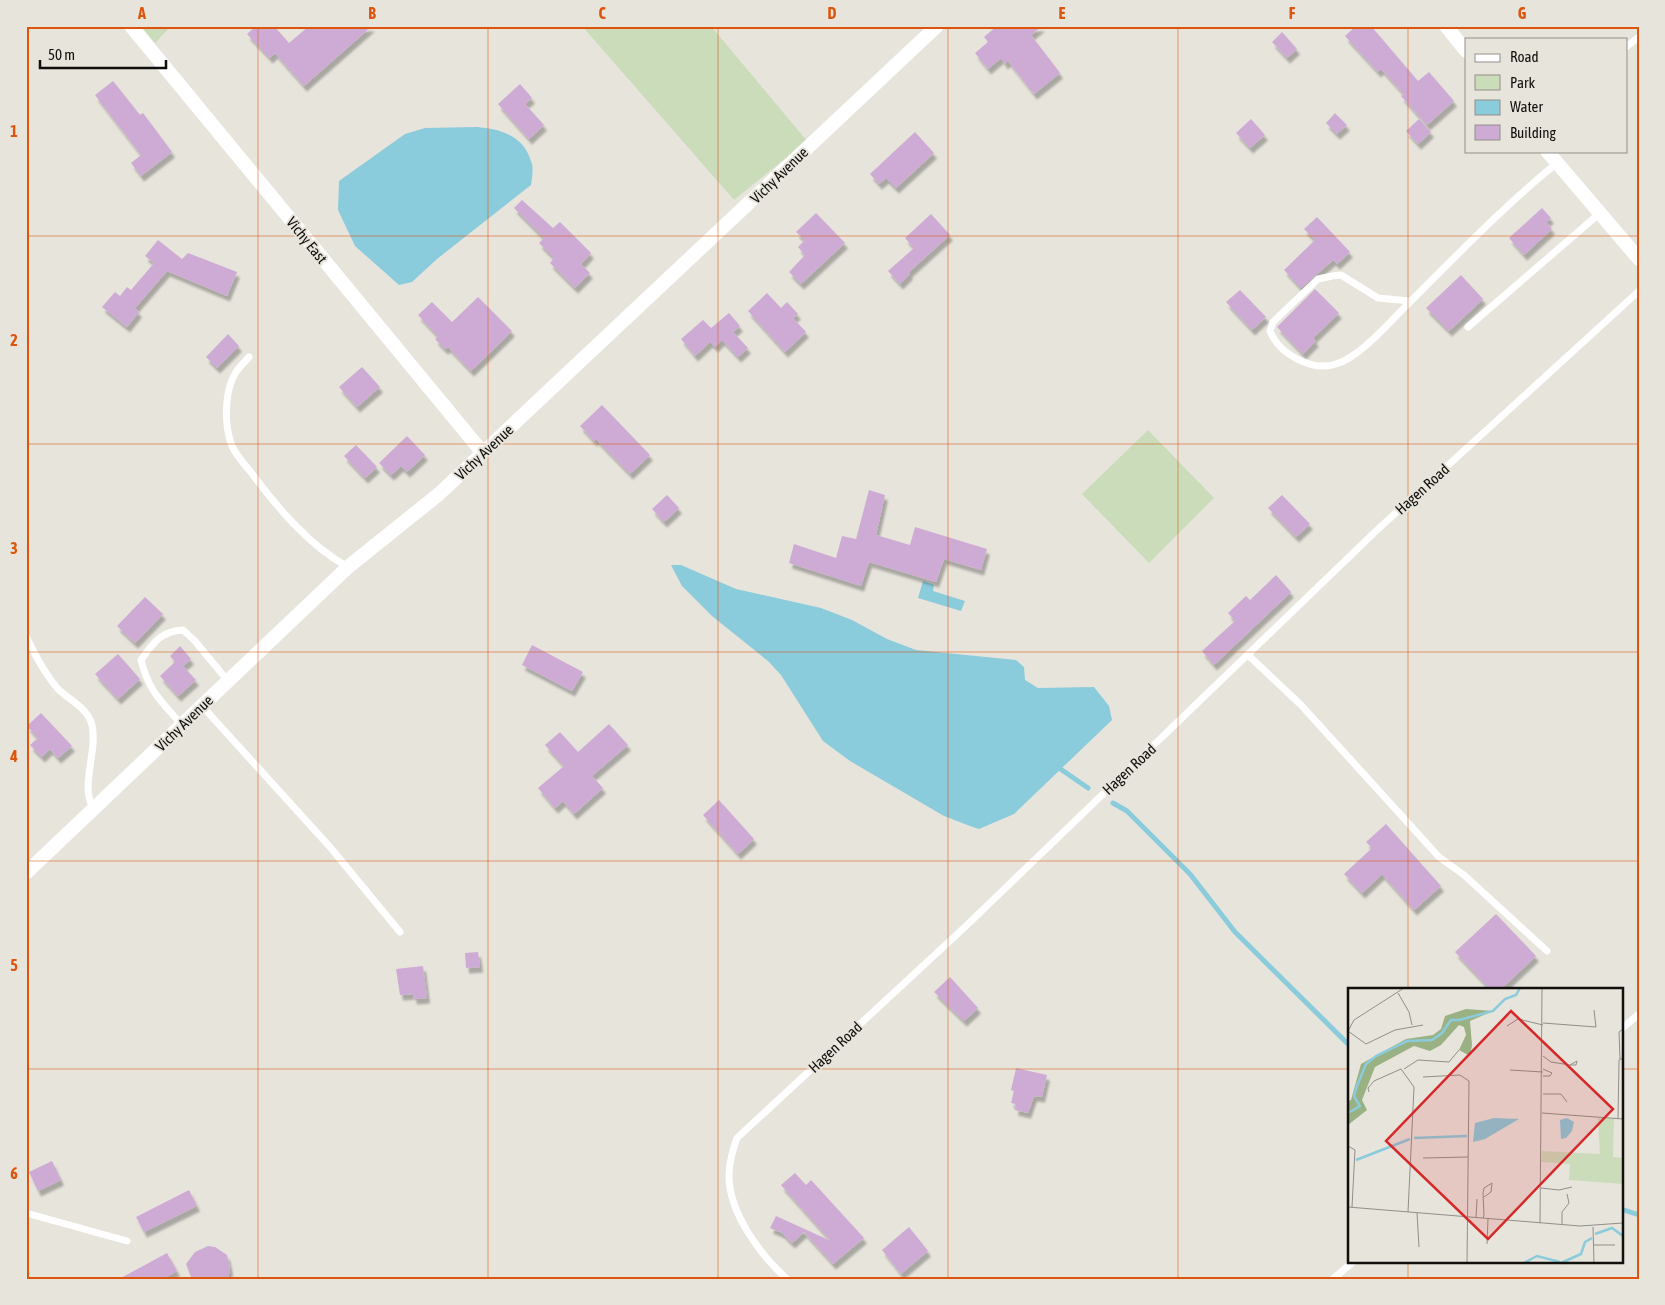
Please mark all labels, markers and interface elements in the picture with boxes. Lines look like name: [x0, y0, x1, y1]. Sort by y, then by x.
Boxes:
text: A: [137, 4, 146, 22]
text: B: [368, 4, 376, 22]
text: C: [598, 4, 606, 22]
text: D: [828, 4, 837, 22]
text: E: [1059, 4, 1066, 22]
text: F: [1289, 4, 1296, 22]
text: G: [1518, 4, 1527, 22]
scale bar: [40, 38, 166, 70]
legend: [1465, 38, 1628, 152]
text: 50 m: [48, 46, 75, 63]
text: Road: [1510, 48, 1539, 65]
text: Park: [1510, 74, 1535, 91]
text: Water: [1510, 98, 1543, 115]
text: 1: [10, 122, 18, 140]
text: Building: [1510, 124, 1556, 141]
street label: Vichy Avenue: [747, 143, 811, 207]
street label: Vichy East: [283, 213, 331, 267]
text: 2: [10, 331, 18, 349]
street label: Vichy Avenue: [451, 421, 517, 483]
street label: Hagen Road: [1392, 460, 1452, 518]
text: 3: [10, 539, 18, 557]
street label: Vichy Avenue: [152, 691, 216, 755]
street label: Hagen Road: [1099, 740, 1159, 798]
text: 4: [9, 747, 18, 765]
text: 5: [10, 956, 18, 974]
inset map: [1348, 988, 1622, 1262]
street label: Hagen Road: [805, 1018, 865, 1076]
text: 6: [10, 1164, 18, 1182]

